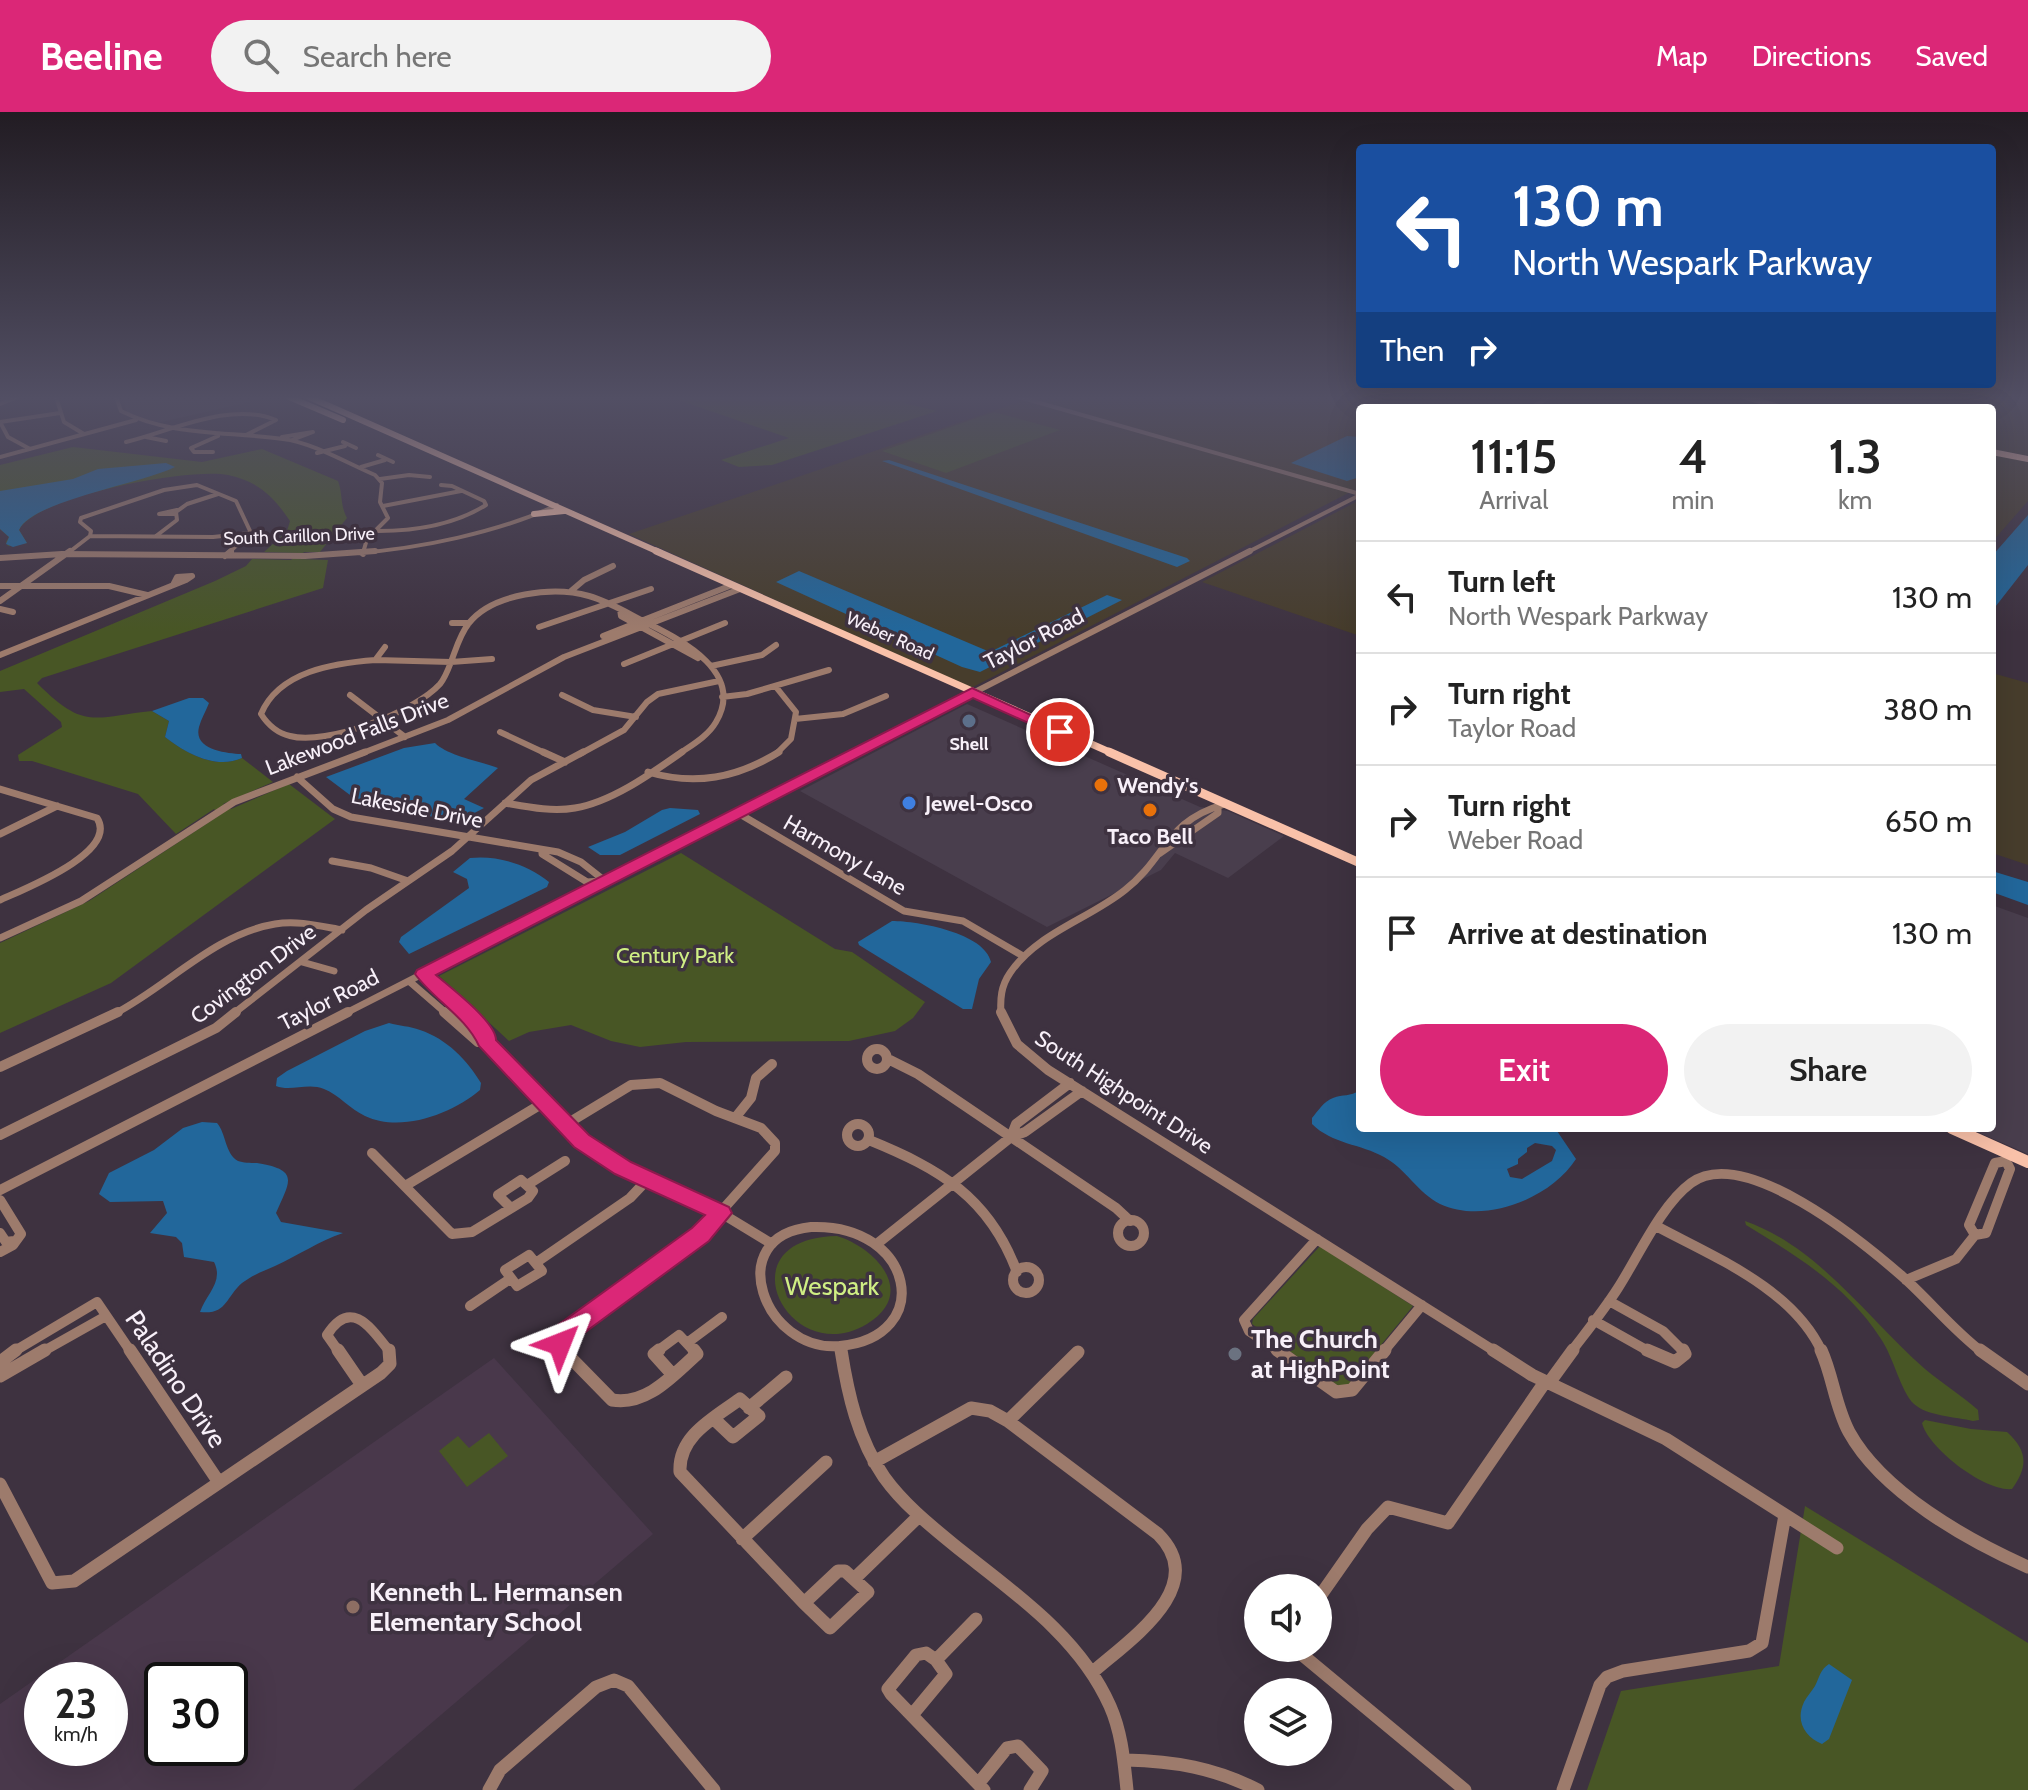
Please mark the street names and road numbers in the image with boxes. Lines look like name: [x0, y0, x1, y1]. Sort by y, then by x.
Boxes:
street label: South Carillon Drive: [223, 522, 375, 550]
street label: Taylor Road: [980, 602, 1088, 676]
street label: Weber Road: [843, 607, 937, 665]
street label: Lakewood Falls Drive: [262, 687, 452, 781]
street label: Lakeside Drive: [349, 782, 485, 834]
street label: Harmony Lane: [779, 809, 911, 901]
street label: Covington Drive: [185, 918, 321, 1030]
street label: Taylor Road: [275, 963, 383, 1037]
street label: South Highpoint Drive: [1030, 1024, 1218, 1160]
street label: Paladino Drive: [118, 1304, 234, 1454]

